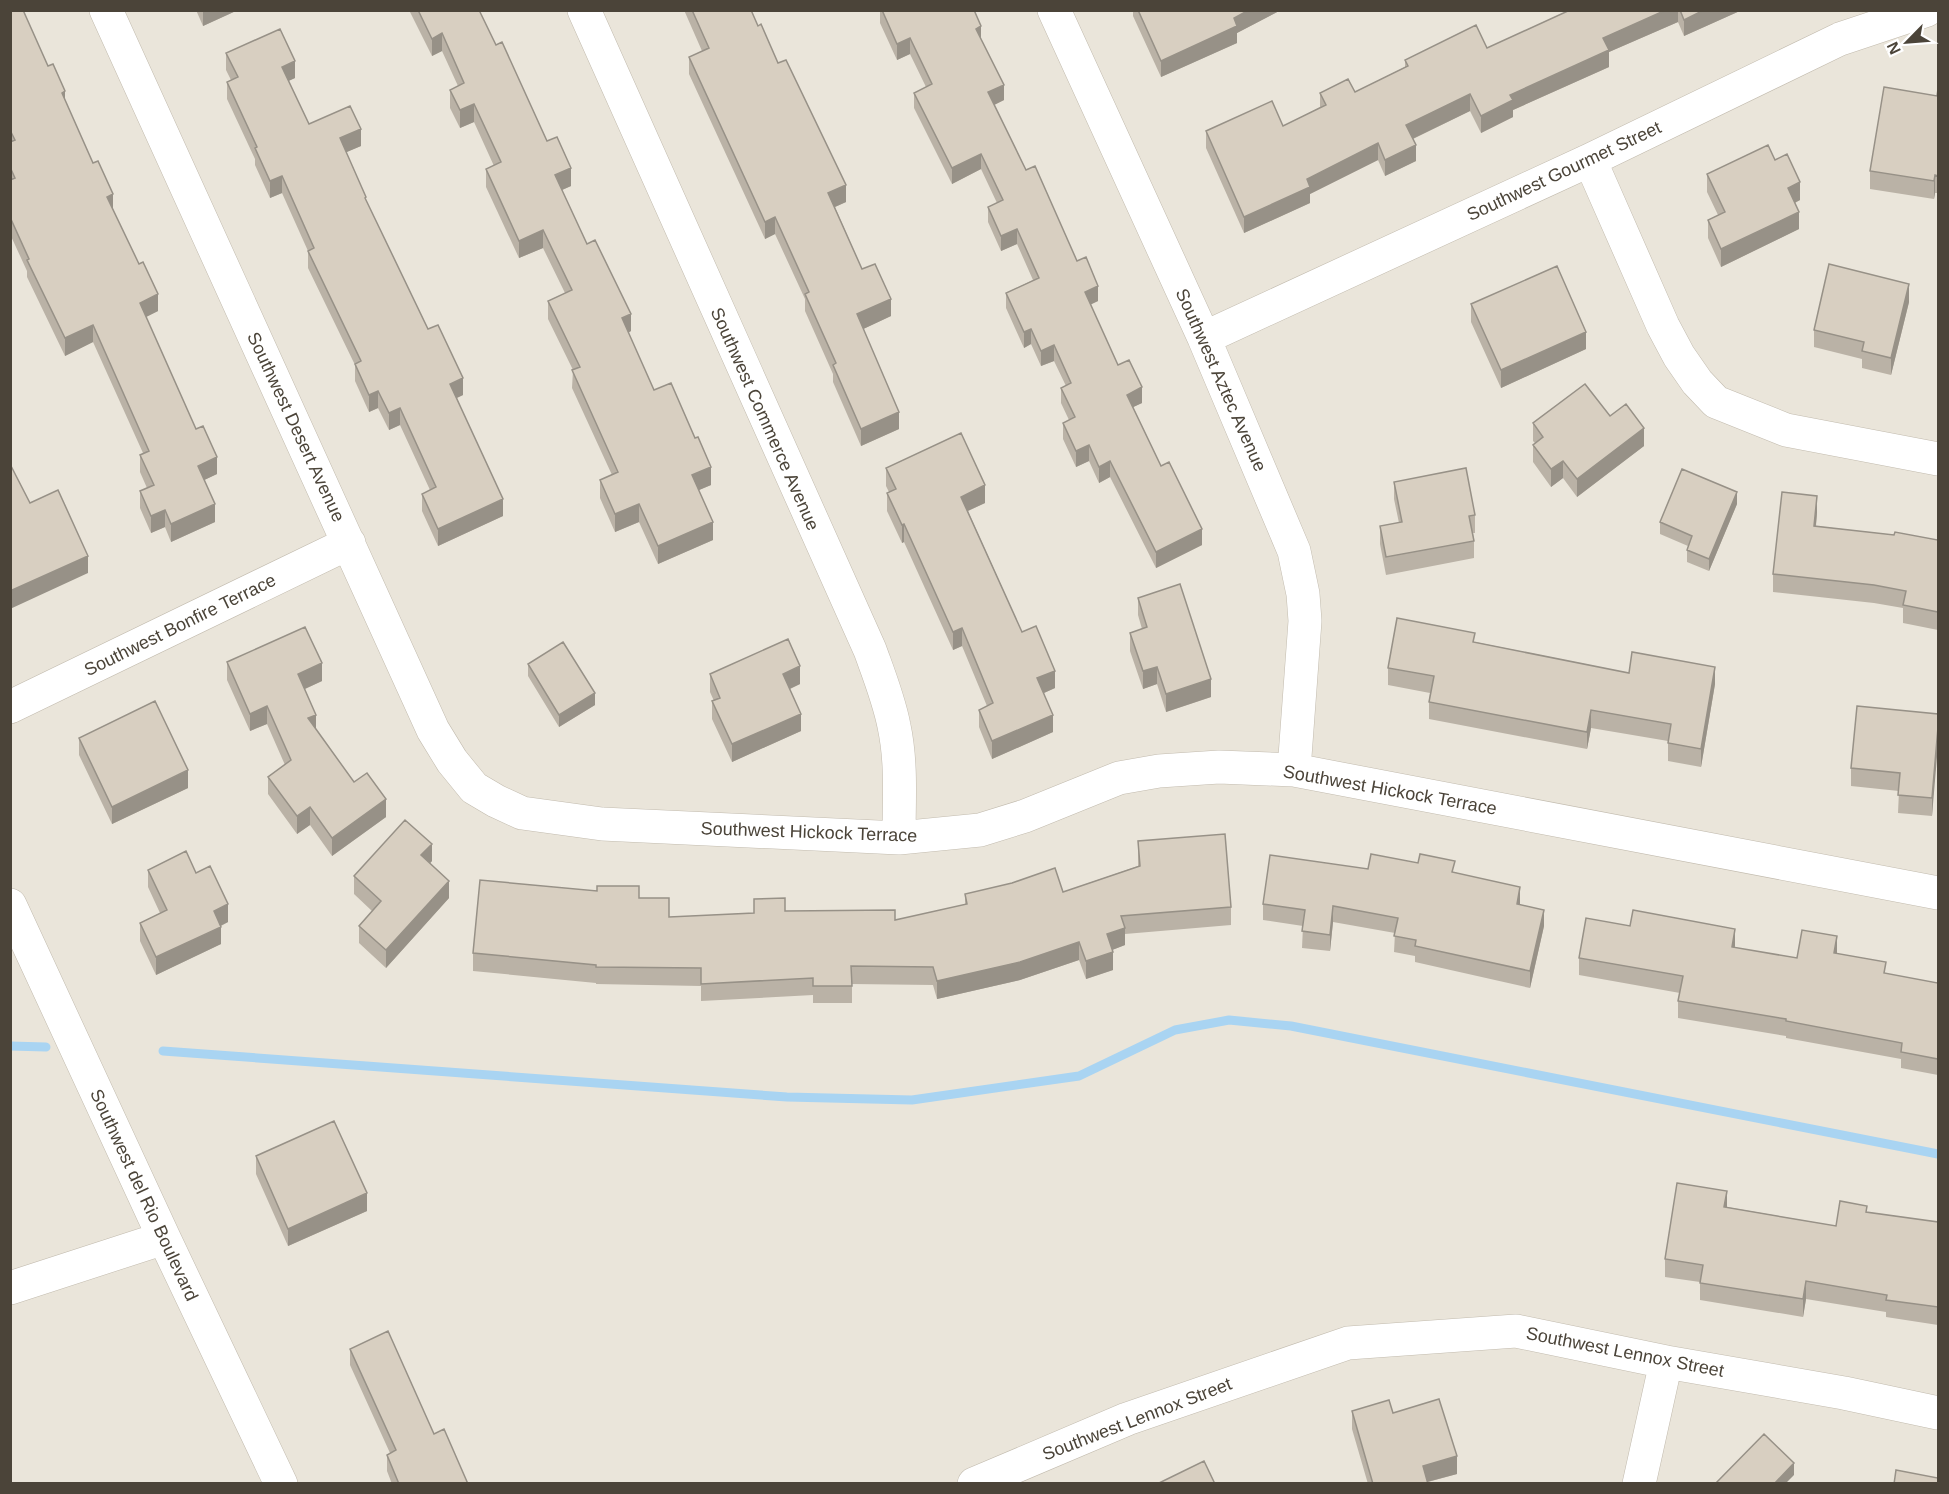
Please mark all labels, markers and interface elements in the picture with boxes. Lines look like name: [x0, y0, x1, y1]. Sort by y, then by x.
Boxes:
north arrow: [1877, 12, 1937, 72]
text: N: [1884, 39, 1904, 57]
street label: Southwest Gourmet Street: [1464, 117, 1664, 225]
street label: Southwest Aztec Avenue: [1172, 286, 1270, 474]
street label: Southwest Commerce Avenue: [707, 304, 823, 534]
street label: Southwest Desert Avenue: [243, 329, 349, 525]
street label: Southwest Bonfire Terrace: [81, 570, 279, 680]
street label: Southwest Hickock Terrace: [1282, 761, 1498, 819]
street label: Southwest Hickock Terrace: [700, 818, 918, 846]
street label: Southwest del Rio Boulevard: [86, 1086, 202, 1304]
street label: Southwest Lennox Street: [1524, 1323, 1726, 1381]
street label: Southwest Lennox Street: [1040, 1374, 1234, 1464]

